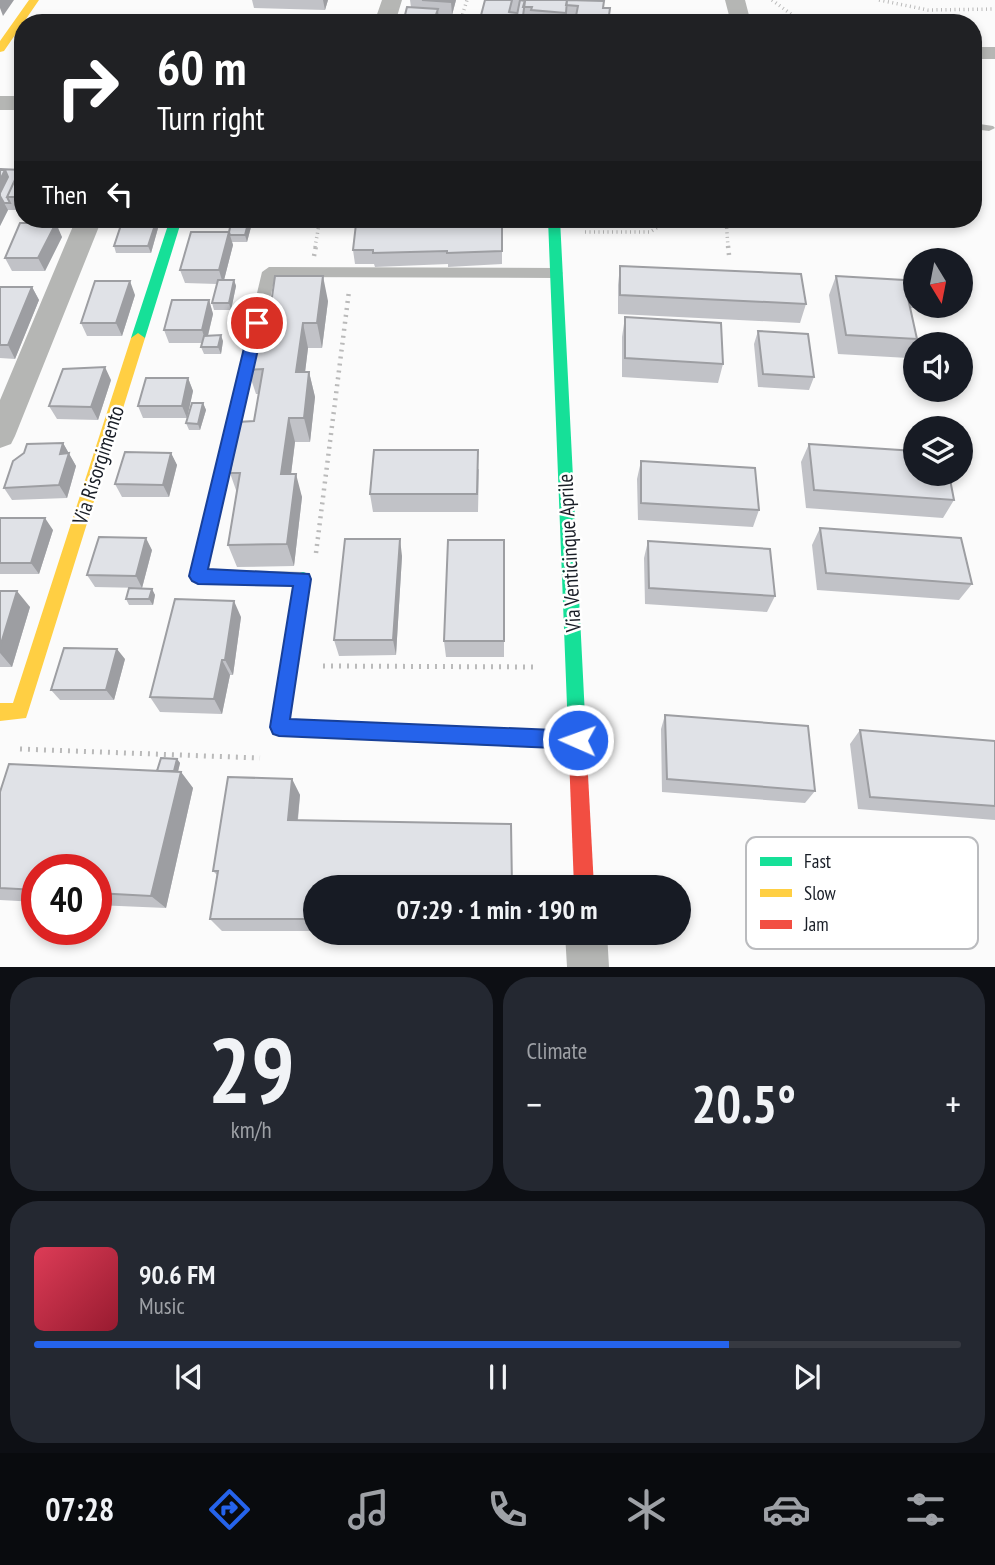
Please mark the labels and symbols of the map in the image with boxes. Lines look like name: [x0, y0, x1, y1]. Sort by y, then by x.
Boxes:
north arrow: [903, 248, 973, 318]
pin: [227, 293, 287, 353]
street label: Via Risorgimento: [66, 402, 130, 529]
street label: Via Venticinque Aprile: [551, 473, 587, 634]
position arrow: [541, 703, 615, 777]
legend: [746, 837, 978, 949]
text: Fast: [804, 849, 832, 873]
speed limit sign: 40: [21, 854, 112, 945]
text: Slow: [804, 881, 837, 905]
text: Jam: [803, 912, 829, 936]

